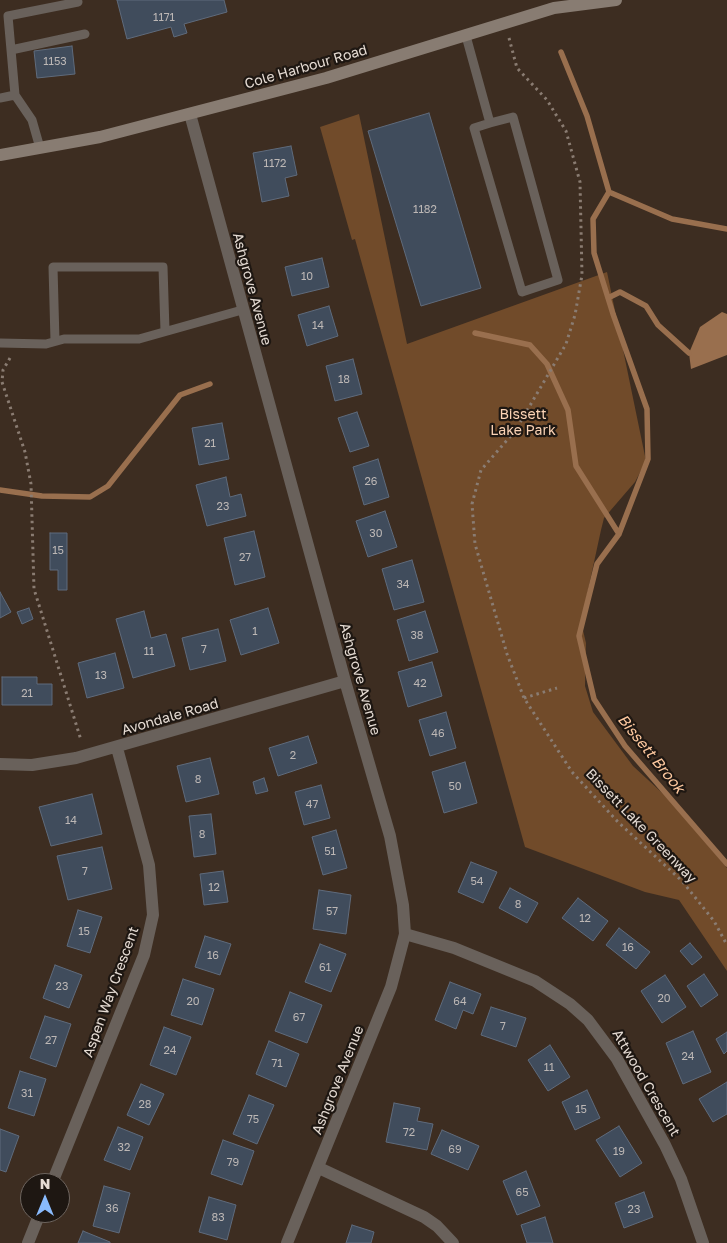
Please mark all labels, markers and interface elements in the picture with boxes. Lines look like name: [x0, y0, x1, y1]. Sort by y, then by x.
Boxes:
house number: 1171: [153, 11, 175, 25]
street label: Cole Harbour Road: [243, 41, 369, 93]
house number: 1153: [43, 55, 67, 69]
house number: 1172: [264, 157, 286, 171]
house number: 1182: [413, 203, 437, 217]
street label: Ashgrove Avenue: [229, 231, 275, 347]
house number: 10: [301, 270, 313, 284]
house number: 14: [312, 319, 324, 333]
house number: 18: [338, 373, 350, 387]
park label: Bissett Lake Park: [490, 407, 556, 440]
house number: 21: [204, 437, 216, 451]
house number: 26: [364, 475, 378, 489]
house number: 23: [217, 500, 229, 514]
house number: 30: [369, 527, 383, 541]
house number: 15: [52, 544, 64, 558]
house number: 27: [239, 551, 251, 565]
house number: 34: [396, 578, 410, 592]
street label: Ashgrove Avenue: [336, 621, 384, 737]
house number: 1: [252, 625, 258, 639]
house number: 38: [410, 629, 424, 643]
house number: 7: [201, 643, 207, 657]
house number: 11: [144, 645, 154, 659]
house number: 13: [95, 669, 107, 683]
house number: 42: [413, 677, 427, 691]
house number: 21: [21, 687, 33, 701]
street label: Avondale Road: [120, 695, 220, 739]
water label: Bissett Brook: [614, 711, 688, 797]
house number: 46: [431, 727, 445, 741]
house number: 2: [290, 749, 296, 763]
street label: Bissett Lake Greenway: [582, 765, 700, 887]
house number: 8: [195, 773, 201, 787]
house number: 50: [448, 780, 462, 794]
house number: 47: [306, 798, 318, 812]
house number: 14: [65, 814, 77, 828]
house number: 8: [199, 828, 205, 842]
house number: 51: [324, 845, 336, 859]
house number: 7: [82, 865, 88, 879]
house number: 54: [470, 875, 484, 889]
house number: 12: [208, 881, 220, 895]
house number: 8: [515, 898, 521, 912]
house number: 57: [326, 905, 338, 919]
house number: 12: [579, 912, 591, 926]
street label: Aspen Way Crescent: [80, 924, 142, 1060]
house number: 15: [78, 925, 90, 939]
house number: 16: [622, 941, 634, 955]
house number: 16: [207, 949, 219, 963]
house number: 61: [319, 961, 331, 975]
house number: 23: [56, 980, 68, 994]
house number: 20: [657, 992, 671, 1006]
house number: 20: [186, 995, 200, 1009]
house number: 64: [453, 995, 467, 1009]
house number: 67: [293, 1011, 305, 1025]
house number: 7: [500, 1020, 506, 1034]
street label: Ashgrove Avenue: [308, 1023, 368, 1137]
street label: Attwood Crescent: [609, 1027, 683, 1139]
house number: 27: [45, 1034, 57, 1048]
house number: 24: [163, 1044, 177, 1058]
house number: 24: [681, 1050, 695, 1064]
house number: 71: [271, 1057, 283, 1071]
house number: 11: [544, 1061, 554, 1075]
house number: 31: [21, 1087, 33, 1101]
house number: 28: [138, 1098, 152, 1112]
house number: 15: [575, 1103, 587, 1117]
house number: 75: [247, 1113, 259, 1127]
house number: 72: [403, 1126, 415, 1140]
house number: 32: [118, 1141, 130, 1155]
house number: 69: [448, 1143, 462, 1157]
house number: 19: [613, 1145, 625, 1159]
house number: 79: [227, 1156, 239, 1170]
north arrow: [20, 1173, 70, 1223]
text: N: [40, 1175, 50, 1192]
house number: 65: [515, 1186, 529, 1200]
house number: 36: [105, 1202, 119, 1216]
house number: 23: [628, 1203, 640, 1217]
house number: 83: [211, 1211, 225, 1225]

